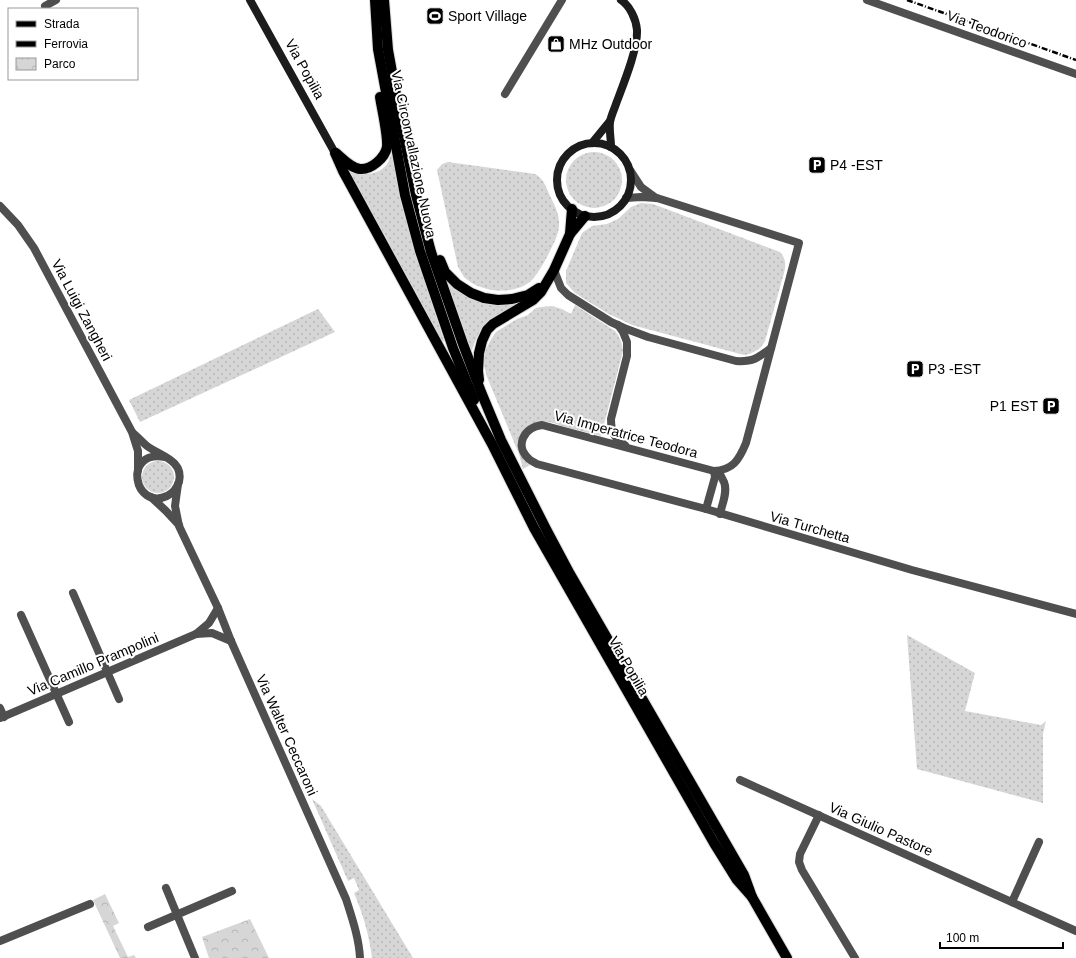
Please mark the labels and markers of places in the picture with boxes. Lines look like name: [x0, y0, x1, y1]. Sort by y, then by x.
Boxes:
sports icon: Sport Village: [425, 6, 445, 26]
place label: Sport Village: [448, 8, 527, 24]
shop icon: MHz Outdoor: [546, 34, 566, 54]
place label: MHz Outdoor: [569, 36, 653, 52]
parking icon: P4 -EST: [807, 155, 827, 175]
place label: P4 -EST: [830, 157, 883, 173]
parking icon: P3 -EST: [905, 359, 925, 379]
place label: P3 -EST: [928, 361, 981, 377]
parking icon: P1 EST: [1041, 396, 1061, 416]
place label: P1 EST: [990, 398, 1038, 414]

